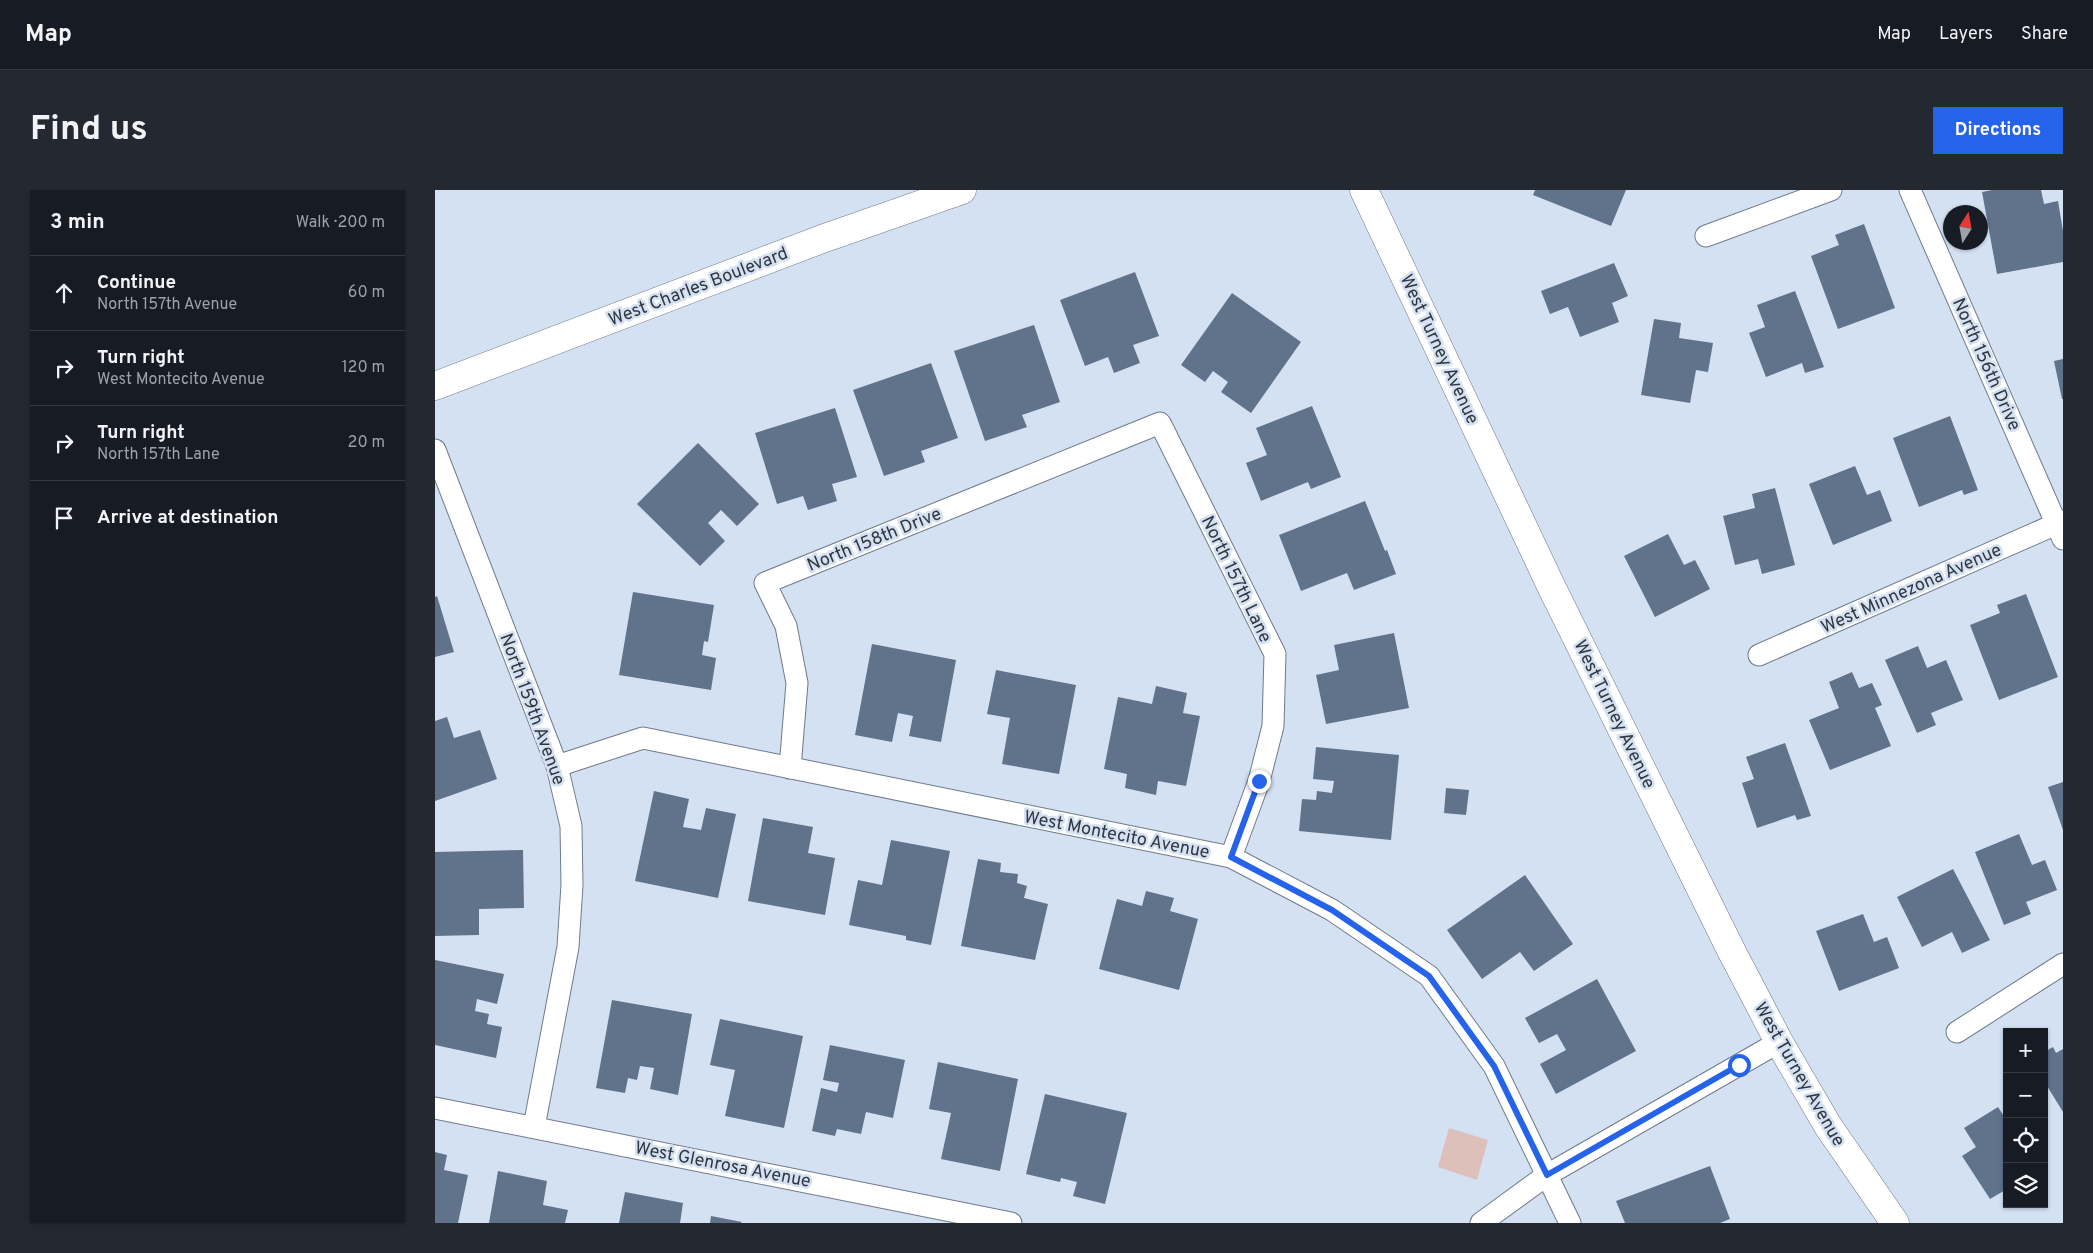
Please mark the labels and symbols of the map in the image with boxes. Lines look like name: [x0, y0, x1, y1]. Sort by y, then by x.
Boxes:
north arrow: [1943, 205, 1988, 250]
street label: West Charles Boulevard: [606, 243, 792, 332]
street label: West Turney Avenue: [1394, 271, 1483, 428]
street label: North 156th Drive: [1946, 295, 2025, 435]
street label: North 158th Drive: [804, 503, 945, 578]
street label: North 157th Lane: [1195, 513, 1276, 647]
street label: West Minnezona Avenue: [1818, 539, 2005, 640]
street label: North 159th Avenue: [493, 631, 570, 788]
street label: West Turney Avenue: [1568, 636, 1660, 793]
route end: [1248, 770, 1271, 793]
street label: West Montecito Avenue: [1022, 806, 1211, 865]
street label: West Turney Avenue: [1748, 999, 1849, 1151]
route start: [1728, 1054, 1751, 1077]
street label: West Glenrosa Avenue: [633, 1137, 813, 1194]

